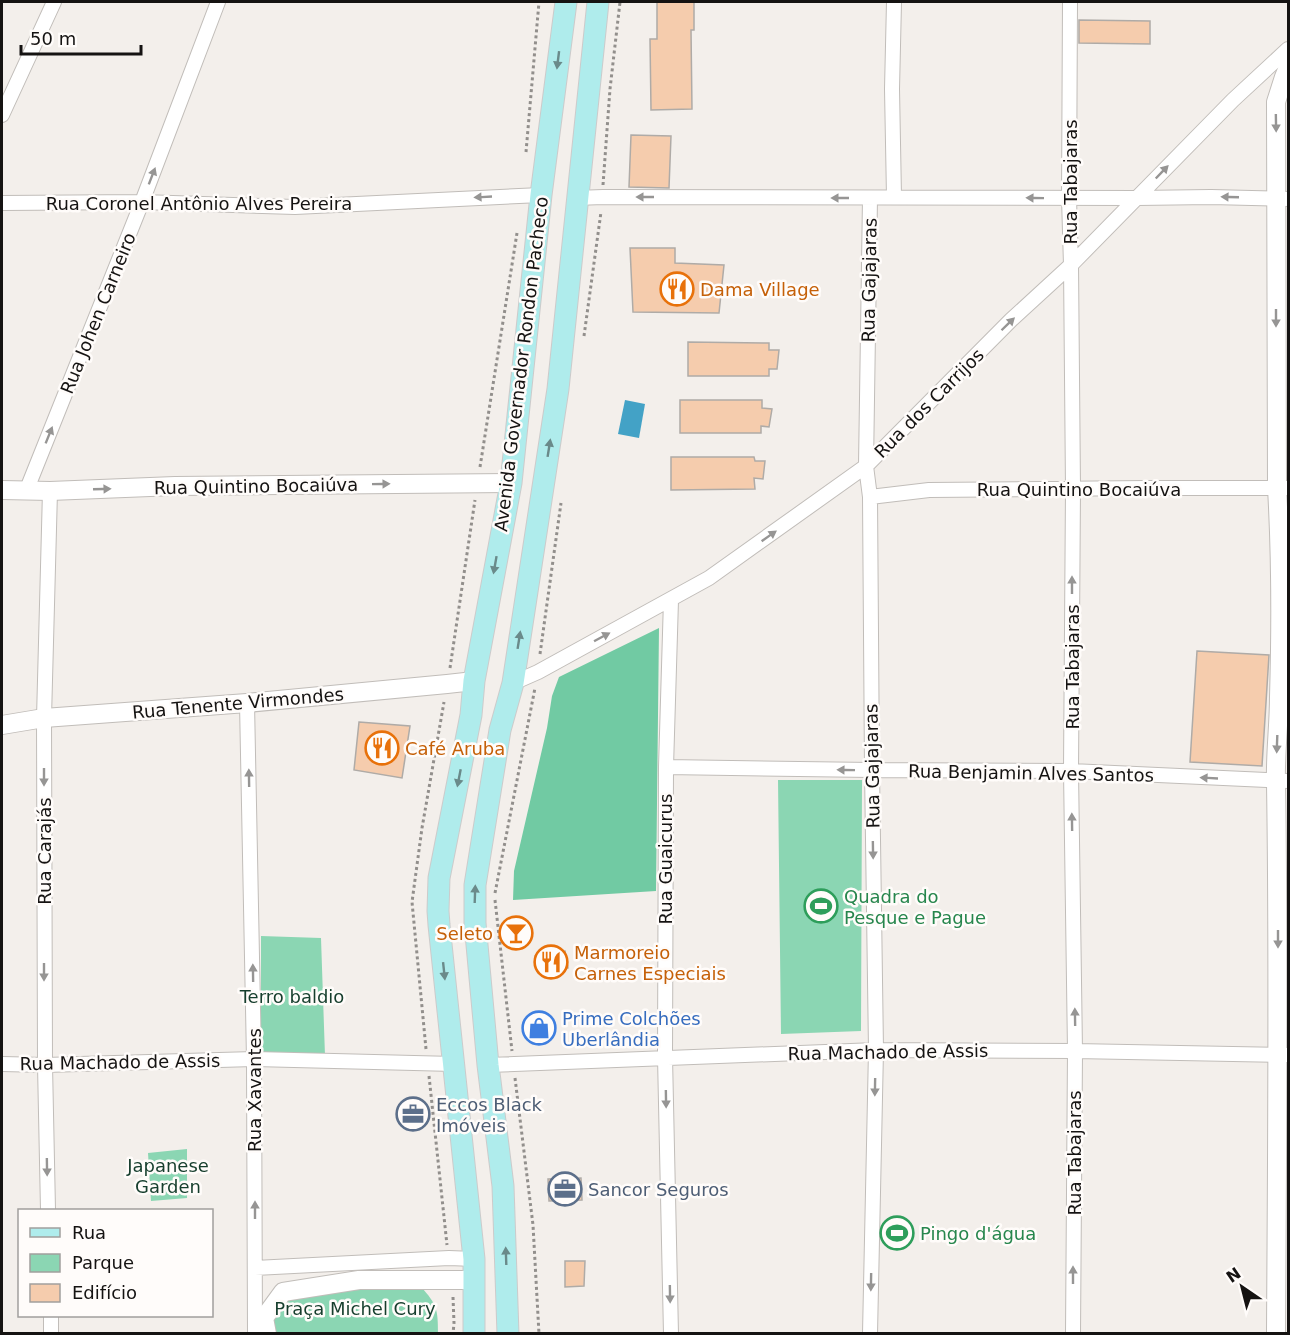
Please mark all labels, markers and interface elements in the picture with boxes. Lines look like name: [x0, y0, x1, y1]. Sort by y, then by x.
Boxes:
scale bar: [21, 18, 141, 56]
text: 50 m: [30, 28, 76, 49]
one-way arrow: [554, 50, 563, 69]
one-way arrow: [1272, 114, 1281, 133]
street label: Rua Tabajaras: [1060, 119, 1081, 245]
one-way arrow: [1155, 165, 1169, 180]
one-way arrow: [147, 166, 157, 184]
one-way arrow: [636, 192, 655, 202]
street label: Rua Coronel Antônio Alves Pereira: [46, 193, 352, 214]
one-way arrow: [473, 193, 492, 202]
one-way arrow: [831, 193, 850, 203]
one-way arrow: [1026, 193, 1045, 203]
one-way arrow: [1221, 193, 1240, 202]
street label: Avenida Governador Rondon Pacheco: [490, 195, 552, 533]
street label: Rua Gajajaras: [857, 217, 881, 343]
street label: Rua Johen Carneiro: [56, 229, 140, 397]
restaurant icon: Dama Village: [659, 271, 695, 307]
place label: Dama Village: [700, 279, 820, 300]
one-way arrow: [1272, 309, 1281, 328]
one-way arrow: [1000, 317, 1014, 331]
street label: Rua dos Carrijos: [870, 344, 988, 462]
one-way arrow: [45, 426, 54, 444]
one-way arrow: [544, 438, 553, 457]
street label: Rua Quintino Bocaiúva: [154, 474, 358, 498]
one-way arrow: [371, 479, 390, 489]
street label: Rua Quintino Bocaiúva: [977, 479, 1181, 500]
one-way arrow: [92, 484, 111, 493]
one-way arrow: [760, 530, 776, 542]
one-way arrow: [491, 556, 500, 575]
one-way arrow: [1067, 576, 1077, 595]
street label: Rua Tabajaras: [1062, 604, 1083, 730]
one-way arrow: [515, 631, 524, 650]
one-way arrow: [594, 632, 611, 642]
street label: Rua Tenente Virmondes: [131, 683, 345, 723]
street label: Rua Gajajaras: [860, 703, 884, 829]
restaurant icon: Café Aruba: [364, 730, 400, 766]
one-way arrow: [1273, 734, 1282, 753]
place label: Café Aruba: [405, 738, 505, 759]
street label: Rua Benjamin Alves Santos: [908, 760, 1154, 786]
one-way arrow: [837, 765, 856, 775]
one-way arrow: [39, 767, 49, 786]
one-way arrow: [244, 768, 254, 787]
one-way arrow: [454, 769, 463, 788]
one-way arrow: [1200, 773, 1219, 783]
street label: Rua Guaicurus: [655, 794, 676, 924]
street label: Rua Carajás: [34, 797, 55, 905]
one-way arrow: [1067, 813, 1077, 832]
one-way arrow: [868, 840, 878, 859]
one-way arrow: [471, 885, 480, 904]
place label: Quadra do Pesque e Pague: [844, 886, 986, 928]
sports icon: Quadra do Pesque e Pague: [803, 888, 839, 924]
bar icon: Seleto: [498, 915, 534, 951]
place label: Seleto: [436, 923, 493, 944]
one-way arrow: [1273, 929, 1283, 948]
place label: Marmoreio Carnes Especiais: [574, 942, 726, 984]
restaurant icon: Marmoreio Carnes Especiais: [533, 944, 569, 980]
one-way arrow: [40, 962, 49, 981]
one-way arrow: [439, 962, 449, 981]
one-way arrow: [248, 963, 258, 982]
park label: Terro baldio: [239, 986, 344, 1007]
place label: Prime Colchões Uberlândia: [562, 1008, 701, 1050]
one-way arrow: [1070, 1008, 1080, 1027]
shop icon: Prime Colchões Uberlândia: [521, 1010, 557, 1046]
street label: Rua Xavantes: [244, 1028, 265, 1152]
street label: Rua Machado de Assis: [788, 1040, 988, 1064]
street label: Rua Machado de Assis: [20, 1050, 220, 1074]
one-way arrow: [870, 1077, 880, 1096]
one-way arrow: [661, 1089, 671, 1108]
street label: Rua Tabajaras: [1064, 1090, 1085, 1216]
place label: Eccos Black Imóveis: [436, 1094, 543, 1136]
office icon: Eccos Black Imóveis: [395, 1096, 431, 1132]
park label: Japanese Garden: [126, 1155, 209, 1197]
one-way arrow: [43, 1157, 52, 1176]
office icon: Sancor Seguros: [547, 1171, 583, 1207]
place label: Sancor Seguros: [588, 1179, 729, 1200]
one-way arrow: [250, 1200, 260, 1219]
legend: [18, 1209, 213, 1317]
sports icon: Pingo d'água: [879, 1215, 915, 1251]
text: Rua: [72, 1222, 106, 1243]
place label: Pingo d'água: [920, 1223, 1036, 1244]
one-way arrow: [501, 1246, 510, 1265]
text: Parque: [72, 1252, 134, 1273]
north arrow: [1212, 1257, 1272, 1317]
text: N: [1223, 1264, 1245, 1287]
one-way arrow: [1068, 1266, 1078, 1285]
one-way arrow: [866, 1272, 876, 1291]
text: Edifício: [72, 1282, 137, 1303]
one-way arrow: [666, 1284, 675, 1303]
park label: Praça Michel Cury: [274, 1298, 436, 1319]

